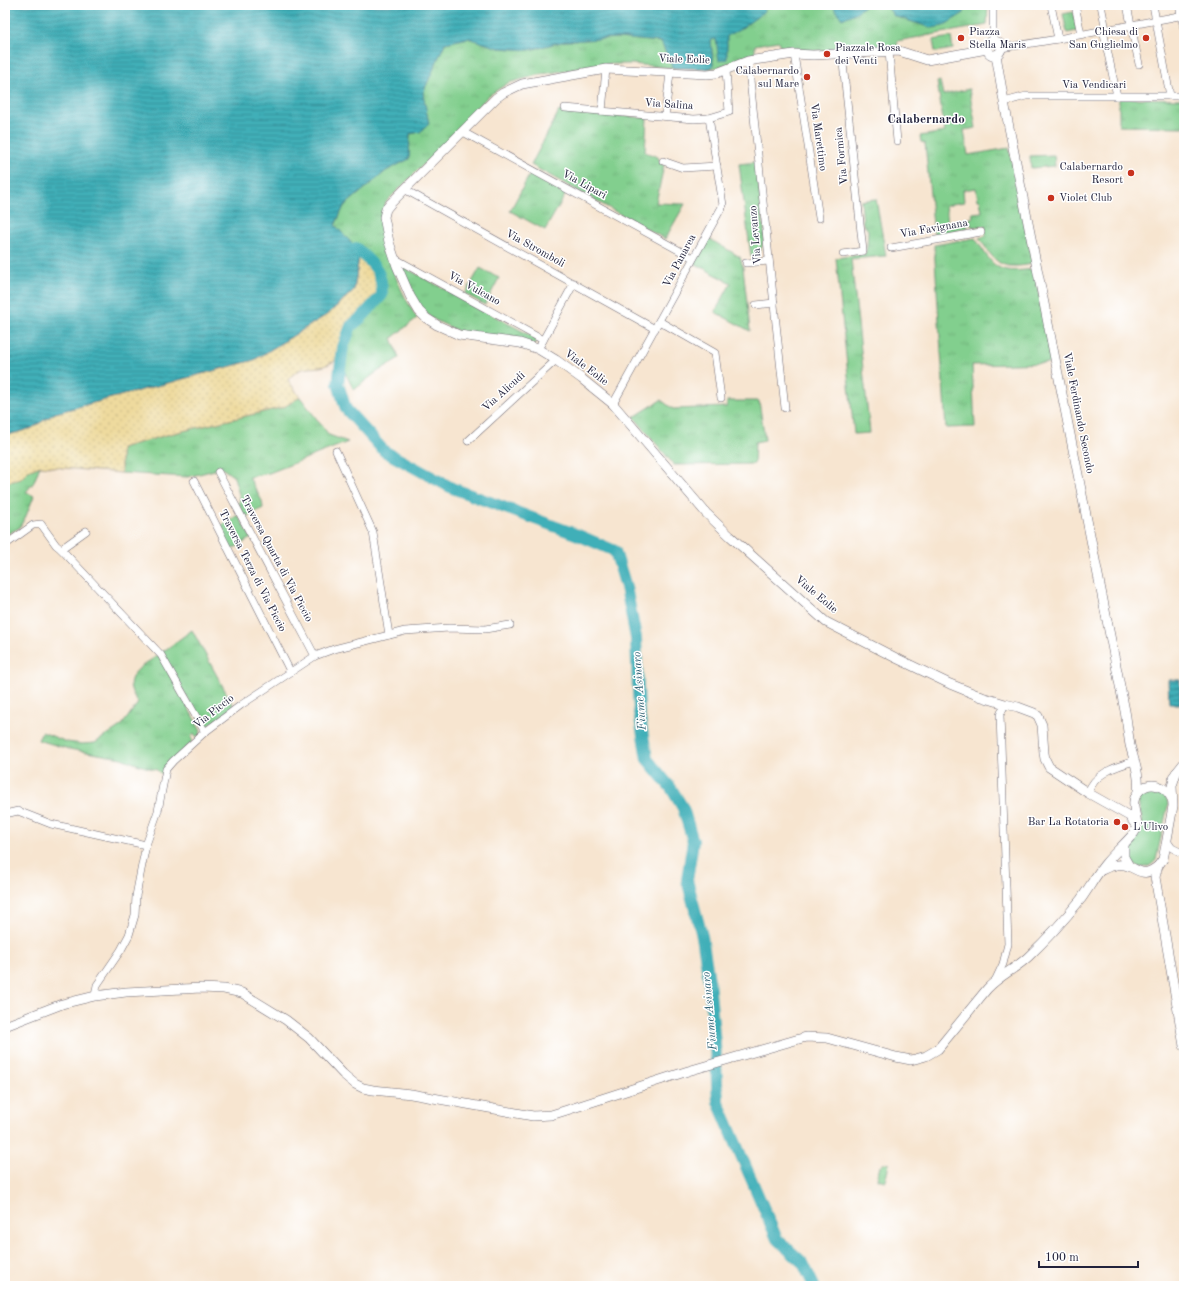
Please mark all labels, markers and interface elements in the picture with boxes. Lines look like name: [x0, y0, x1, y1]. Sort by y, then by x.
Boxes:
place label: Piazza Stella Maris: [969, 27, 1026, 51]
place label: Chiesa di San Guglielmo: [1069, 27, 1138, 51]
marker: Piazza Stella Maris: [956, 33, 966, 43]
marker: Chiesa di San Guglielmo: [1141, 33, 1151, 43]
place label: Piazzale Rosa dei Venti: [835, 43, 901, 67]
marker: Piazzale Rosa dei Venti: [822, 49, 832, 59]
street label: Viale Eolie: [658, 54, 710, 66]
place label: Calabernardo sul Mare: [736, 66, 799, 90]
marker: Calabernardo sul Mare: [802, 72, 812, 82]
street label: Via Vendicari: [1062, 80, 1126, 91]
street label: Via Salina: [644, 98, 694, 112]
street label: Via Marettimo: [808, 102, 828, 172]
district label: Calabernardo: [887, 113, 965, 126]
street label: Via Formica: [833, 126, 851, 185]
place label: Calabernardo Resort: [1060, 162, 1123, 186]
street label: Via Lipari: [560, 168, 608, 202]
marker: Calabernardo Resort: [1126, 168, 1136, 178]
marker: Violet Club: [1046, 193, 1056, 203]
place label: Violet Club: [1059, 193, 1113, 204]
street label: Via Levanzo: [748, 205, 764, 265]
street label: Via Favignana: [899, 218, 969, 240]
street label: Via Stromboli: [504, 228, 567, 270]
street label: Via Panarea: [661, 232, 699, 289]
street label: Via Vulcano: [446, 270, 502, 308]
street label: Viale Eolie: [562, 348, 610, 388]
street label: Viale Ferdinando Secondo: [1061, 351, 1095, 475]
street label: Via Alicudi: [481, 370, 527, 414]
street label: Traversa Quarta di Via Piccio: [238, 494, 314, 624]
street label: Traversa Terza di Via Piccio: [216, 508, 288, 634]
street label: Viale Eolie: [793, 574, 839, 616]
water label: Fiume Asinaro: [631, 651, 649, 732]
street label: Via Piccio: [192, 693, 236, 731]
place label: Bar La Rotatoria: [1028, 817, 1110, 828]
marker: Bar La Rotatoria: [1112, 817, 1122, 827]
marker: L'Ulivo: [1120, 822, 1130, 832]
place label: L'Ulivo: [1133, 822, 1168, 833]
water label: Fiume Asinaro: [701, 971, 719, 1052]
scale bar: [1039, 1243, 1138, 1269]
text: 100 m: [1045, 1252, 1079, 1264]

